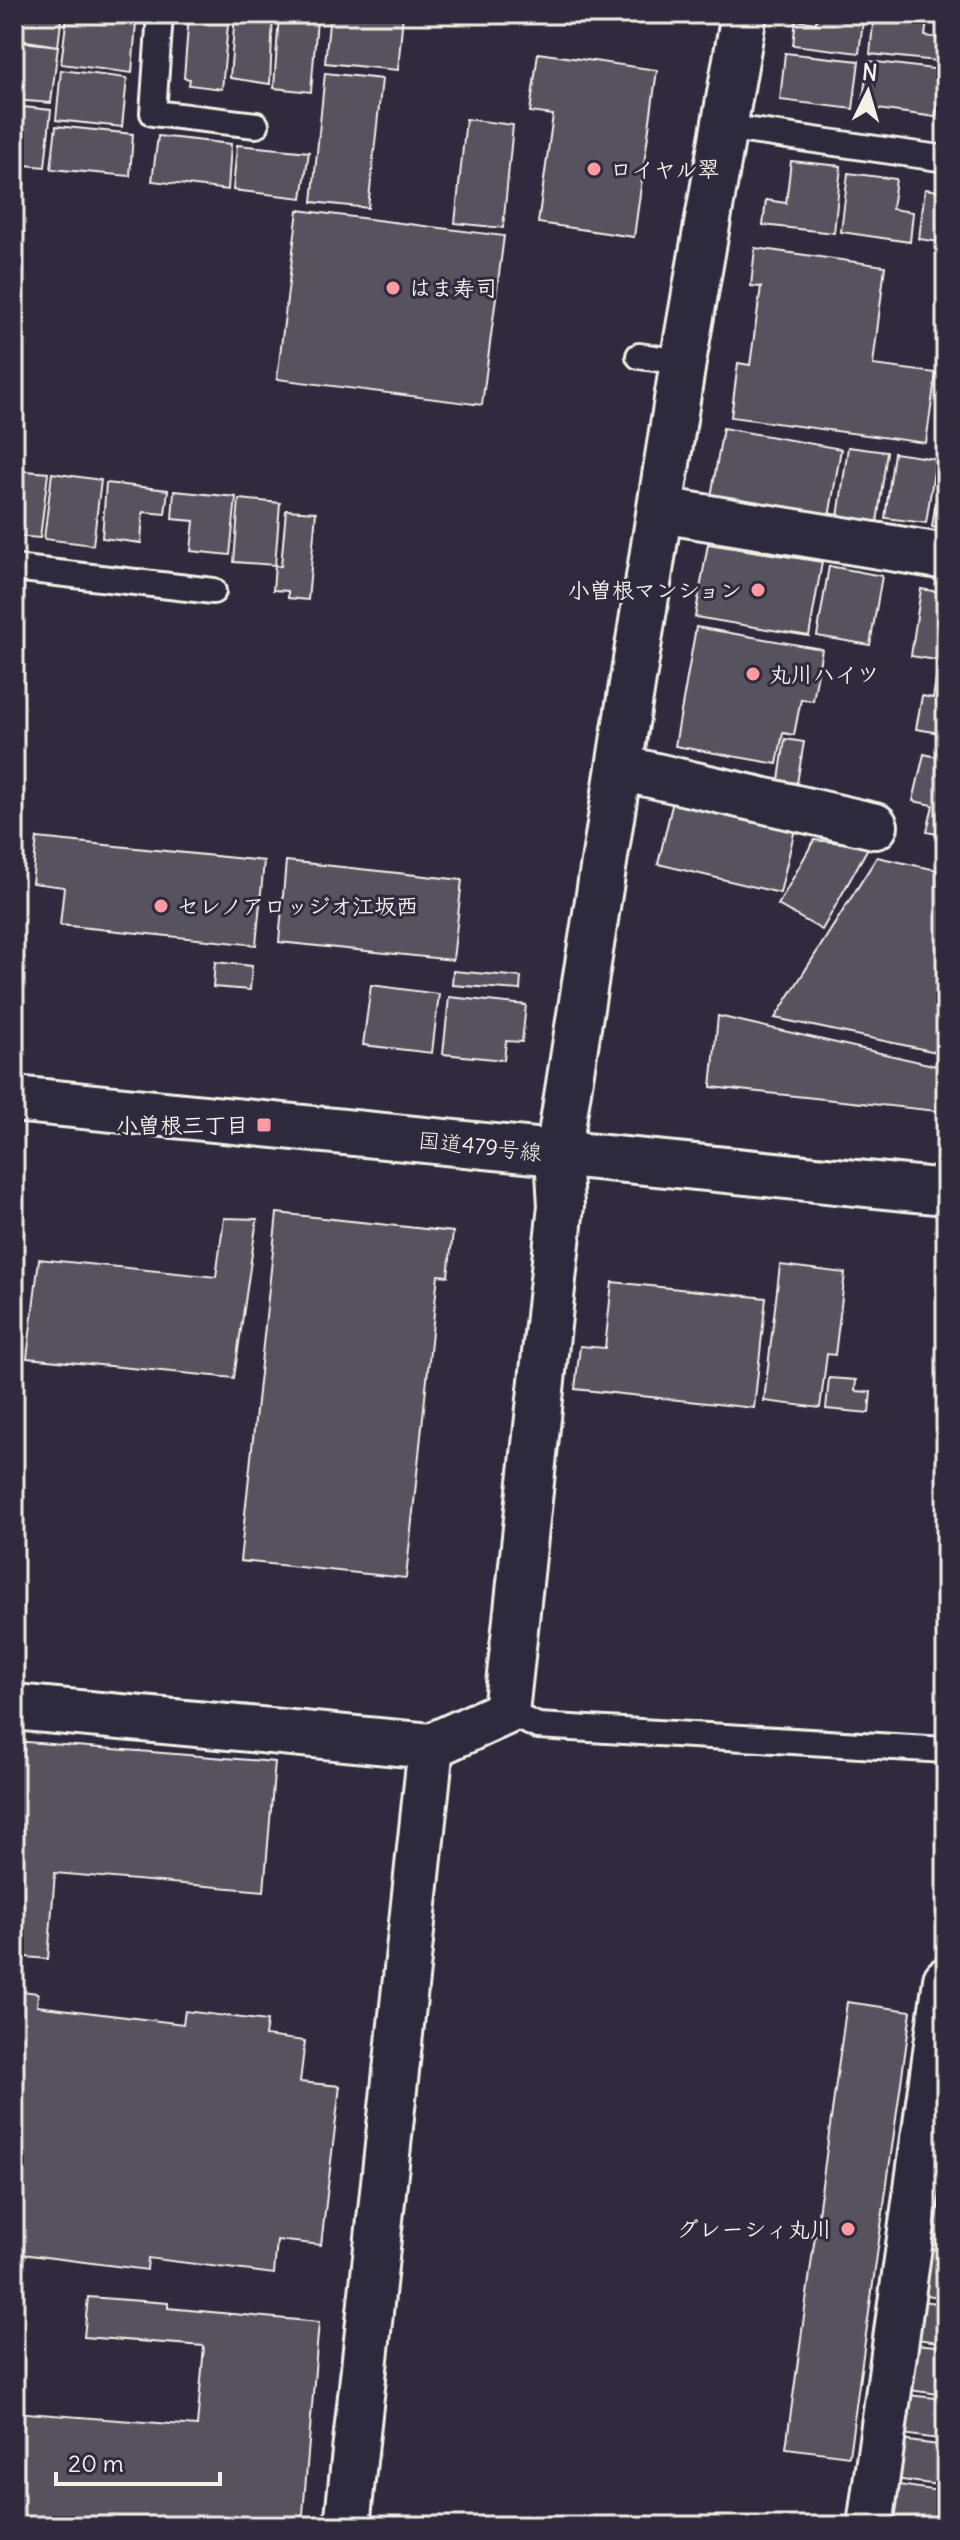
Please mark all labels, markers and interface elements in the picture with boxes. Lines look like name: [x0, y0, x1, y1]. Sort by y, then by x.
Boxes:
north arrow: [828, 52, 908, 132]
text: N: [861, 57, 879, 87]
place label: ロイヤル翠: [610, 155, 720, 183]
marker: ロイヤル翠: [585, 160, 603, 178]
place label: はま寿司: [409, 274, 497, 302]
marker: はま寿司: [384, 279, 402, 297]
place label: 小曽根マンション: [568, 576, 742, 604]
marker: 小曽根マンション: [749, 581, 767, 599]
place label: 丸川ハイツ: [769, 660, 879, 688]
marker: 丸川ハイツ: [744, 665, 762, 683]
place label: セレノアロッジオ江坂西: [177, 892, 418, 920]
marker: セレノアロッジオ江坂西: [152, 897, 170, 915]
place label: 小曽根三丁目: [116, 1111, 248, 1139]
marker: 小曽根三丁目: [255, 1116, 273, 1134]
street label: 国道479号線: [417, 1126, 543, 1166]
place label: グレーシィ丸川: [677, 2215, 832, 2243]
marker: グレーシィ丸川: [839, 2220, 857, 2238]
scale bar: [56, 2436, 220, 2486]
text: 20 m: [68, 2448, 124, 2478]

